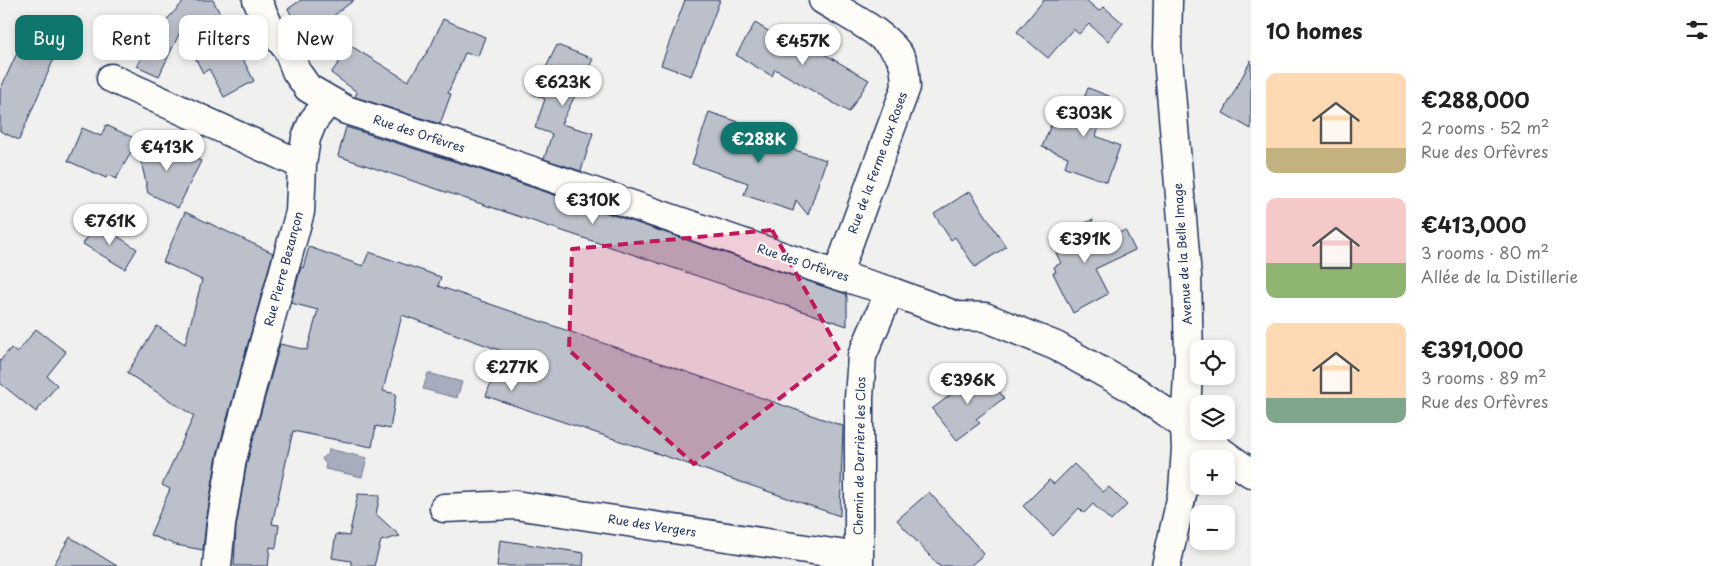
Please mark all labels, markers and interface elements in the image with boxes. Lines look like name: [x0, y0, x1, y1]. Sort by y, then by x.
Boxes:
text: 10 homes: [1266, 14, 1363, 46]
chip: Buy: [15, 15, 83, 60]
chip: Rent: [93, 15, 169, 60]
chip: Filters: [179, 15, 268, 60]
chip: New: [278, 15, 352, 60]
icon: filters: [1683, 16, 1711, 44]
pin: €457K: [768, 23, 838, 66]
text: €457K: [776, 28, 830, 52]
pin: €623K: [528, 64, 598, 107]
text: €623K: [535, 69, 591, 93]
text: €288,000: [1421, 83, 1530, 115]
street label: Rue de la Ferme aux Roses: [843, 89, 911, 236]
icon: home: [1306, 93, 1366, 153]
pin: €303K: [1049, 96, 1119, 138]
text: €303K: [1056, 100, 1112, 124]
street label: Rue des Orfèvres: [371, 110, 468, 157]
text: 2 rooms · 52 m²: [1421, 115, 1549, 139]
pin: €288K: [724, 121, 794, 164]
text: €288K: [731, 126, 787, 150]
pin: €413K: [132, 130, 202, 172]
text: €413K: [140, 134, 194, 158]
text: Rue des Orfèvres: [1421, 139, 1548, 163]
pin: €310K: [558, 182, 628, 225]
street label: Avenue de la Belle Image: [1168, 183, 1196, 325]
text: €310K: [566, 187, 620, 211]
pin: €761K: [75, 204, 145, 246]
text: €761K: [84, 208, 136, 232]
text: €413,000: [1421, 208, 1526, 240]
street label: Rue Pierre Bezançon: [259, 209, 307, 328]
icon: home: [1306, 218, 1366, 278]
pin: €391K: [1050, 222, 1120, 264]
text: €391K: [1059, 226, 1111, 250]
street label: Rue des Orfèvres: [755, 239, 852, 286]
text: 3 rooms · 80 m²: [1421, 240, 1549, 264]
text: Allée de la Distillerie: [1421, 264, 1578, 288]
text: €391,000: [1421, 333, 1523, 365]
map controls: [1190, 340, 1235, 550]
button: locate: [1190, 340, 1235, 385]
icon: home: [1306, 343, 1366, 403]
pin: €277K: [477, 350, 547, 392]
text: €277K: [486, 354, 538, 378]
pin: €396K: [933, 362, 1003, 405]
text: 3 rooms · 89 m²: [1421, 365, 1546, 389]
text: €396K: [940, 367, 996, 391]
street label: Chemin de Derrière les Clos: [849, 376, 869, 535]
text: Rue des Orfèvres: [1421, 389, 1548, 413]
button: layers: [1190, 395, 1235, 440]
button: +: [1190, 450, 1235, 495]
button: −: [1190, 505, 1235, 550]
street label: Rue des Vergers: [607, 509, 698, 541]

